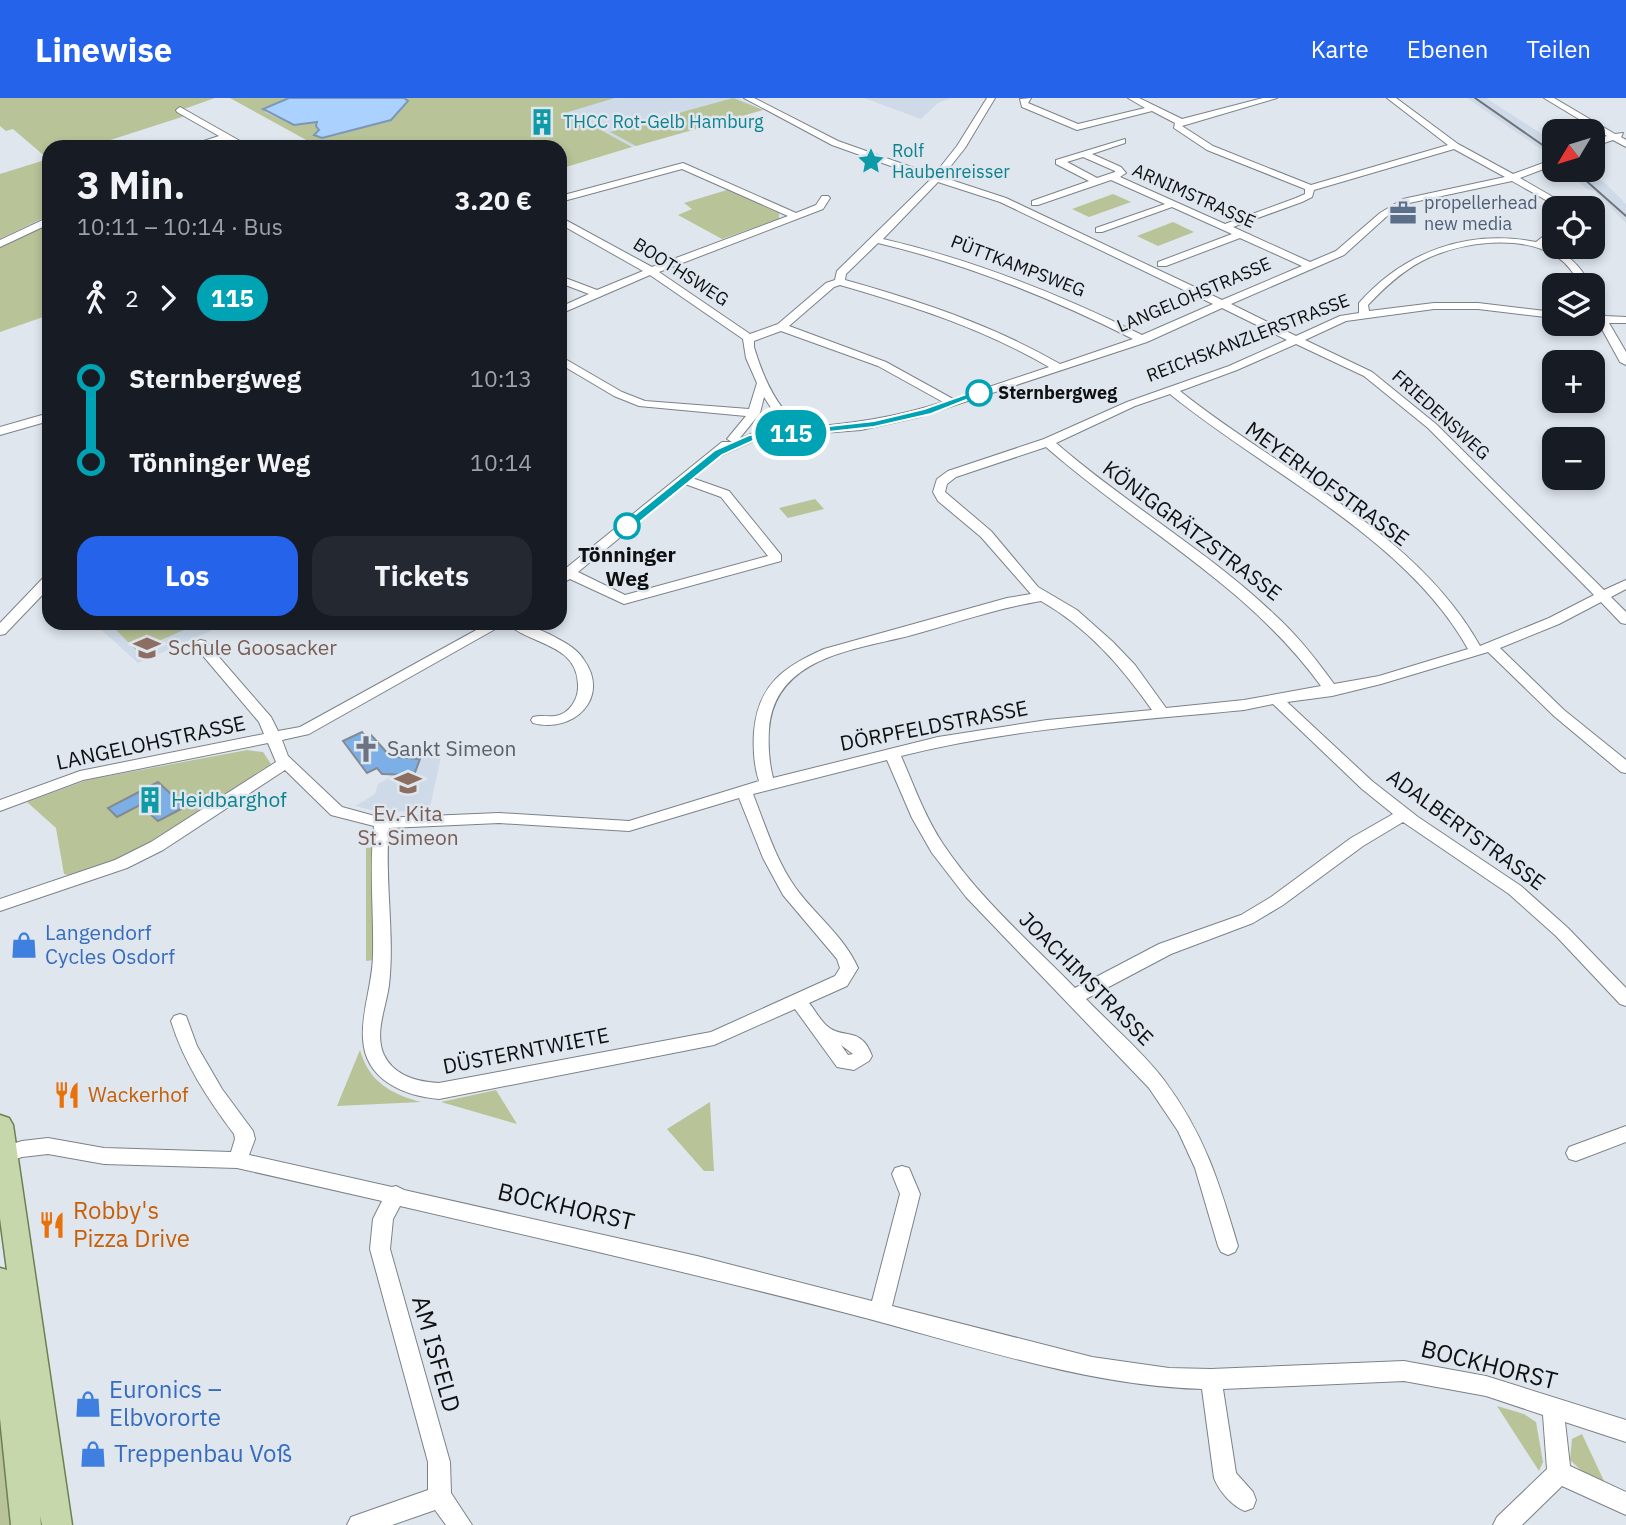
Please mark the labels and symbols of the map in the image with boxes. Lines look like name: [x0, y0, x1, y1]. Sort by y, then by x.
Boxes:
building icon: THCC Rot-Gelb Hamburg: [527, 107, 557, 137]
place label: THCC Rot-Gelb Hamburg: [563, 110, 764, 133]
north arrow: [1542, 119, 1605, 182]
place label: Rolf Haubenreisser: [892, 139, 1010, 183]
place icon: Rolf Haubenreisser: [856, 146, 886, 176]
street label: ARNIMSTRASSE: [1129, 158, 1259, 233]
place label: propellerhead new media: [1424, 191, 1538, 235]
office icon: propellerhead new media: [1388, 198, 1418, 228]
street label: PÜTTKAMPSWEG: [948, 229, 1089, 302]
street label: BOOTHSWEG: [629, 232, 733, 311]
street label: LANGELOHSTRASSE: [1113, 252, 1274, 337]
street label: REICHSKANZLERSTRASSE: [1143, 288, 1353, 387]
street label: FRIEDENSWEG: [1388, 365, 1495, 465]
marker: Sternbergweg: [966, 380, 992, 406]
place label: Sternbergweg: [998, 381, 1117, 404]
line badge: 115: [751, 410, 831, 456]
street label: MEYERHOFSTRASSE: [1240, 414, 1415, 552]
street label: KÖNIGGRÄTZSTRASSE: [1097, 454, 1288, 607]
marker: Tönninger Weg: [614, 513, 640, 539]
place label: Tönninger Weg: [578, 540, 677, 592]
school or university icon: Schule Goosacker: [132, 633, 162, 663]
place label: Schule Goosacker: [168, 633, 337, 661]
street label: DÖRPFELDSTRASSE: [837, 693, 1030, 757]
street label: LANGELOHSTRASSE: [54, 708, 248, 776]
church icon: Sankt Simeon: [351, 734, 381, 764]
place label: Sankt Simeon: [387, 734, 517, 762]
street label: ADALBERTSTRASSE: [1382, 762, 1551, 896]
school or university icon: Ev. Kita St. Simeon: [393, 768, 423, 798]
building icon: Heidbarghof: [135, 785, 165, 815]
place label: Heidbarghof: [171, 785, 287, 813]
place label: Ev. Kita St. Simeon: [357, 799, 459, 851]
street label: JOACHIMSTRASSE: [1014, 905, 1160, 1051]
place label: Langendorf Cycles Osdorf: [45, 918, 175, 970]
shop icon: Langendorf Cycles Osdorf: [9, 930, 39, 960]
street label: DÜSTERNTWIETE: [440, 1020, 611, 1080]
restaurant icon: Wackerhof: [52, 1080, 82, 1110]
place label: Wackerhof: [88, 1080, 189, 1108]
street label: BOCKHORST: [495, 1175, 638, 1237]
place label: Robby's Pizza Drive: [73, 1194, 190, 1254]
restaurant icon: Robby's Pizza Drive: [37, 1210, 67, 1240]
street label: AM ISFELD: [405, 1292, 469, 1416]
street label: BOCKHORST: [1418, 1332, 1561, 1396]
place label: Euronics – Elbvororte: [109, 1373, 222, 1433]
shop icon: Euronics – Elbvororte: [73, 1389, 103, 1419]
place label: Treppenbau Voß: [114, 1437, 292, 1469]
shop icon: Treppenbau Voß: [78, 1439, 108, 1469]

